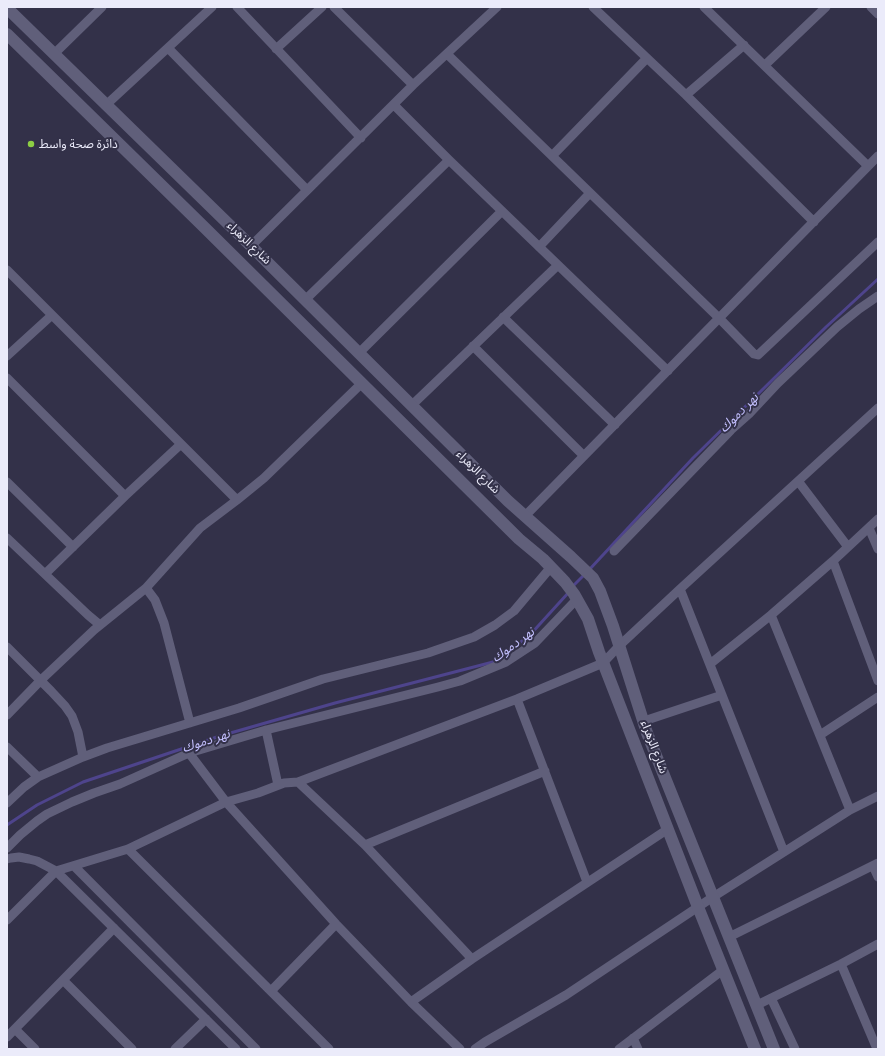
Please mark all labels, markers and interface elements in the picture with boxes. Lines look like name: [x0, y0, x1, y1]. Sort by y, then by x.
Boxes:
place label: دائرة صحة واسط: [39, 137, 118, 151]
marker: دائرة صحة واسط: [26, 139, 36, 149]
street label: شارع الزهراء: [224, 218, 274, 268]
water label: نهر دموك: [716, 390, 762, 436]
street label: شارع الزهراء: [453, 447, 503, 497]
water label: نهر دموك: [489, 624, 537, 666]
street label: شارع الزهراء: [637, 718, 671, 776]
water label: نهر دموك: [180, 726, 232, 756]

